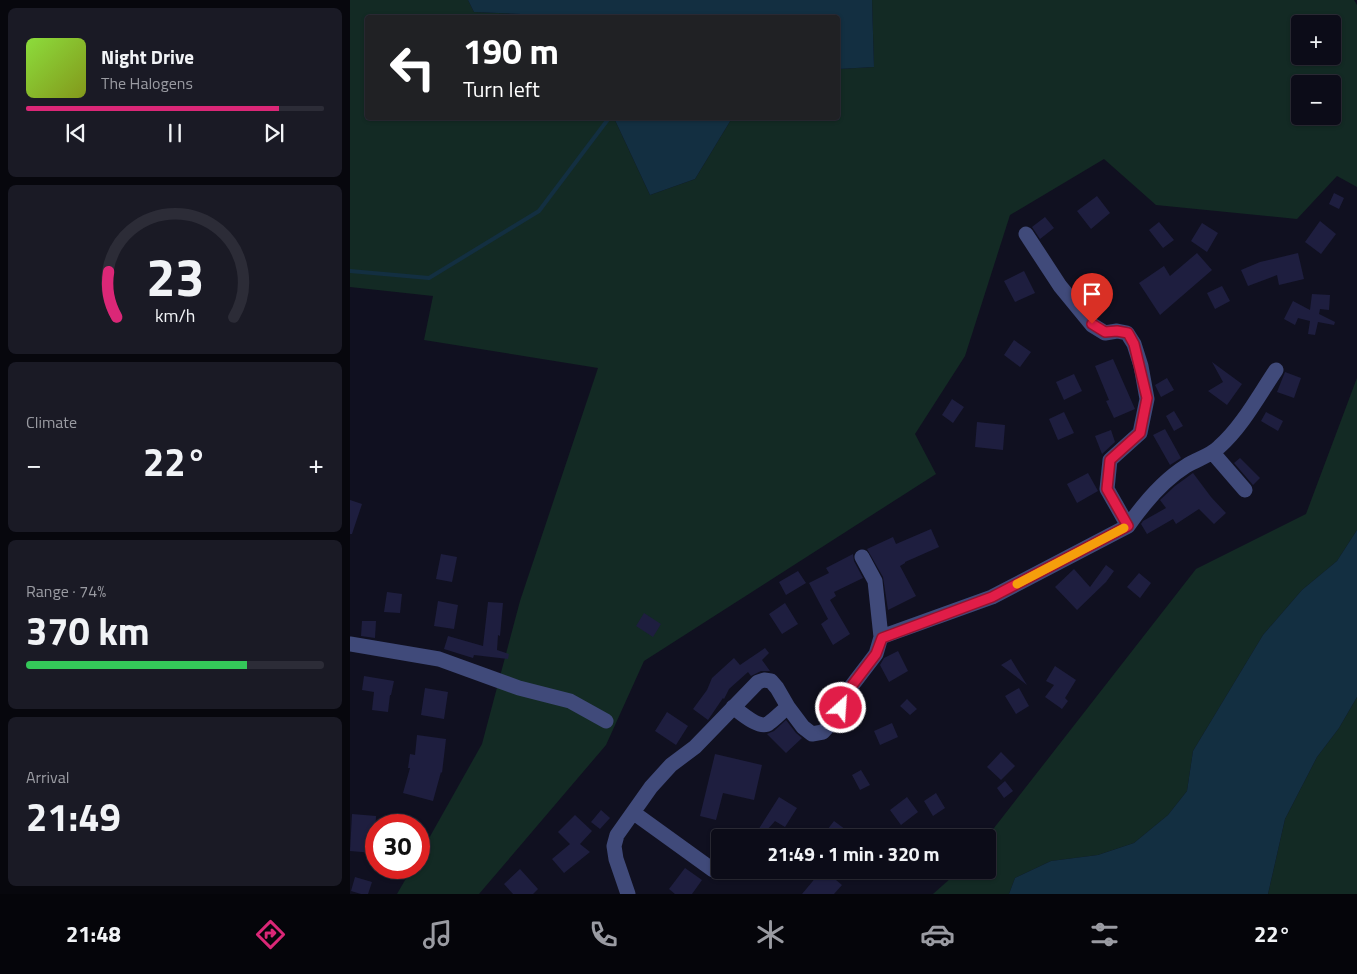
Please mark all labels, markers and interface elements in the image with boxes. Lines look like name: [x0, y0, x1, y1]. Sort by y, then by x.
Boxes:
map controls: [1291, 15, 1341, 125]
button: +: [1291, 15, 1341, 65]
text: 190 m: [463, 24, 559, 78]
icon: left: [380, 35, 445, 100]
text: Night Drive: [101, 42, 194, 71]
text: The Halogens: [101, 71, 193, 95]
text: Turn left: [463, 72, 540, 106]
button: −: [1291, 75, 1341, 125]
icon: previous: [62, 119, 90, 147]
icon: pause: [161, 119, 189, 147]
icon: next: [260, 119, 288, 147]
text: 23: [146, 237, 204, 316]
pin: [1071, 273, 1113, 324]
icon: arrive: [1078, 280, 1106, 308]
text: km/h: [155, 302, 195, 329]
text: Climate: [26, 410, 77, 434]
text: 22°: [143, 433, 207, 491]
text: −: [26, 442, 42, 485]
text: +: [308, 442, 324, 485]
text: Range · 74%: [26, 579, 106, 603]
text: 370 km: [26, 602, 150, 660]
position arrow: [814, 681, 866, 733]
text: Arrival: [26, 765, 69, 789]
text: 21:49: [26, 788, 121, 846]
speed limit sign: 30: [365, 814, 430, 879]
text: 21:49 · 1 min · 320 m: [767, 839, 940, 868]
text: 21:48: [66, 917, 121, 951]
icon: directions: [253, 917, 288, 952]
icon: music: [420, 917, 455, 952]
icon: phone: [586, 917, 621, 952]
icon: climate: [753, 917, 788, 952]
icon: car: [920, 917, 955, 952]
icon: filters: [1087, 917, 1122, 952]
text: 22°: [1254, 917, 1291, 951]

